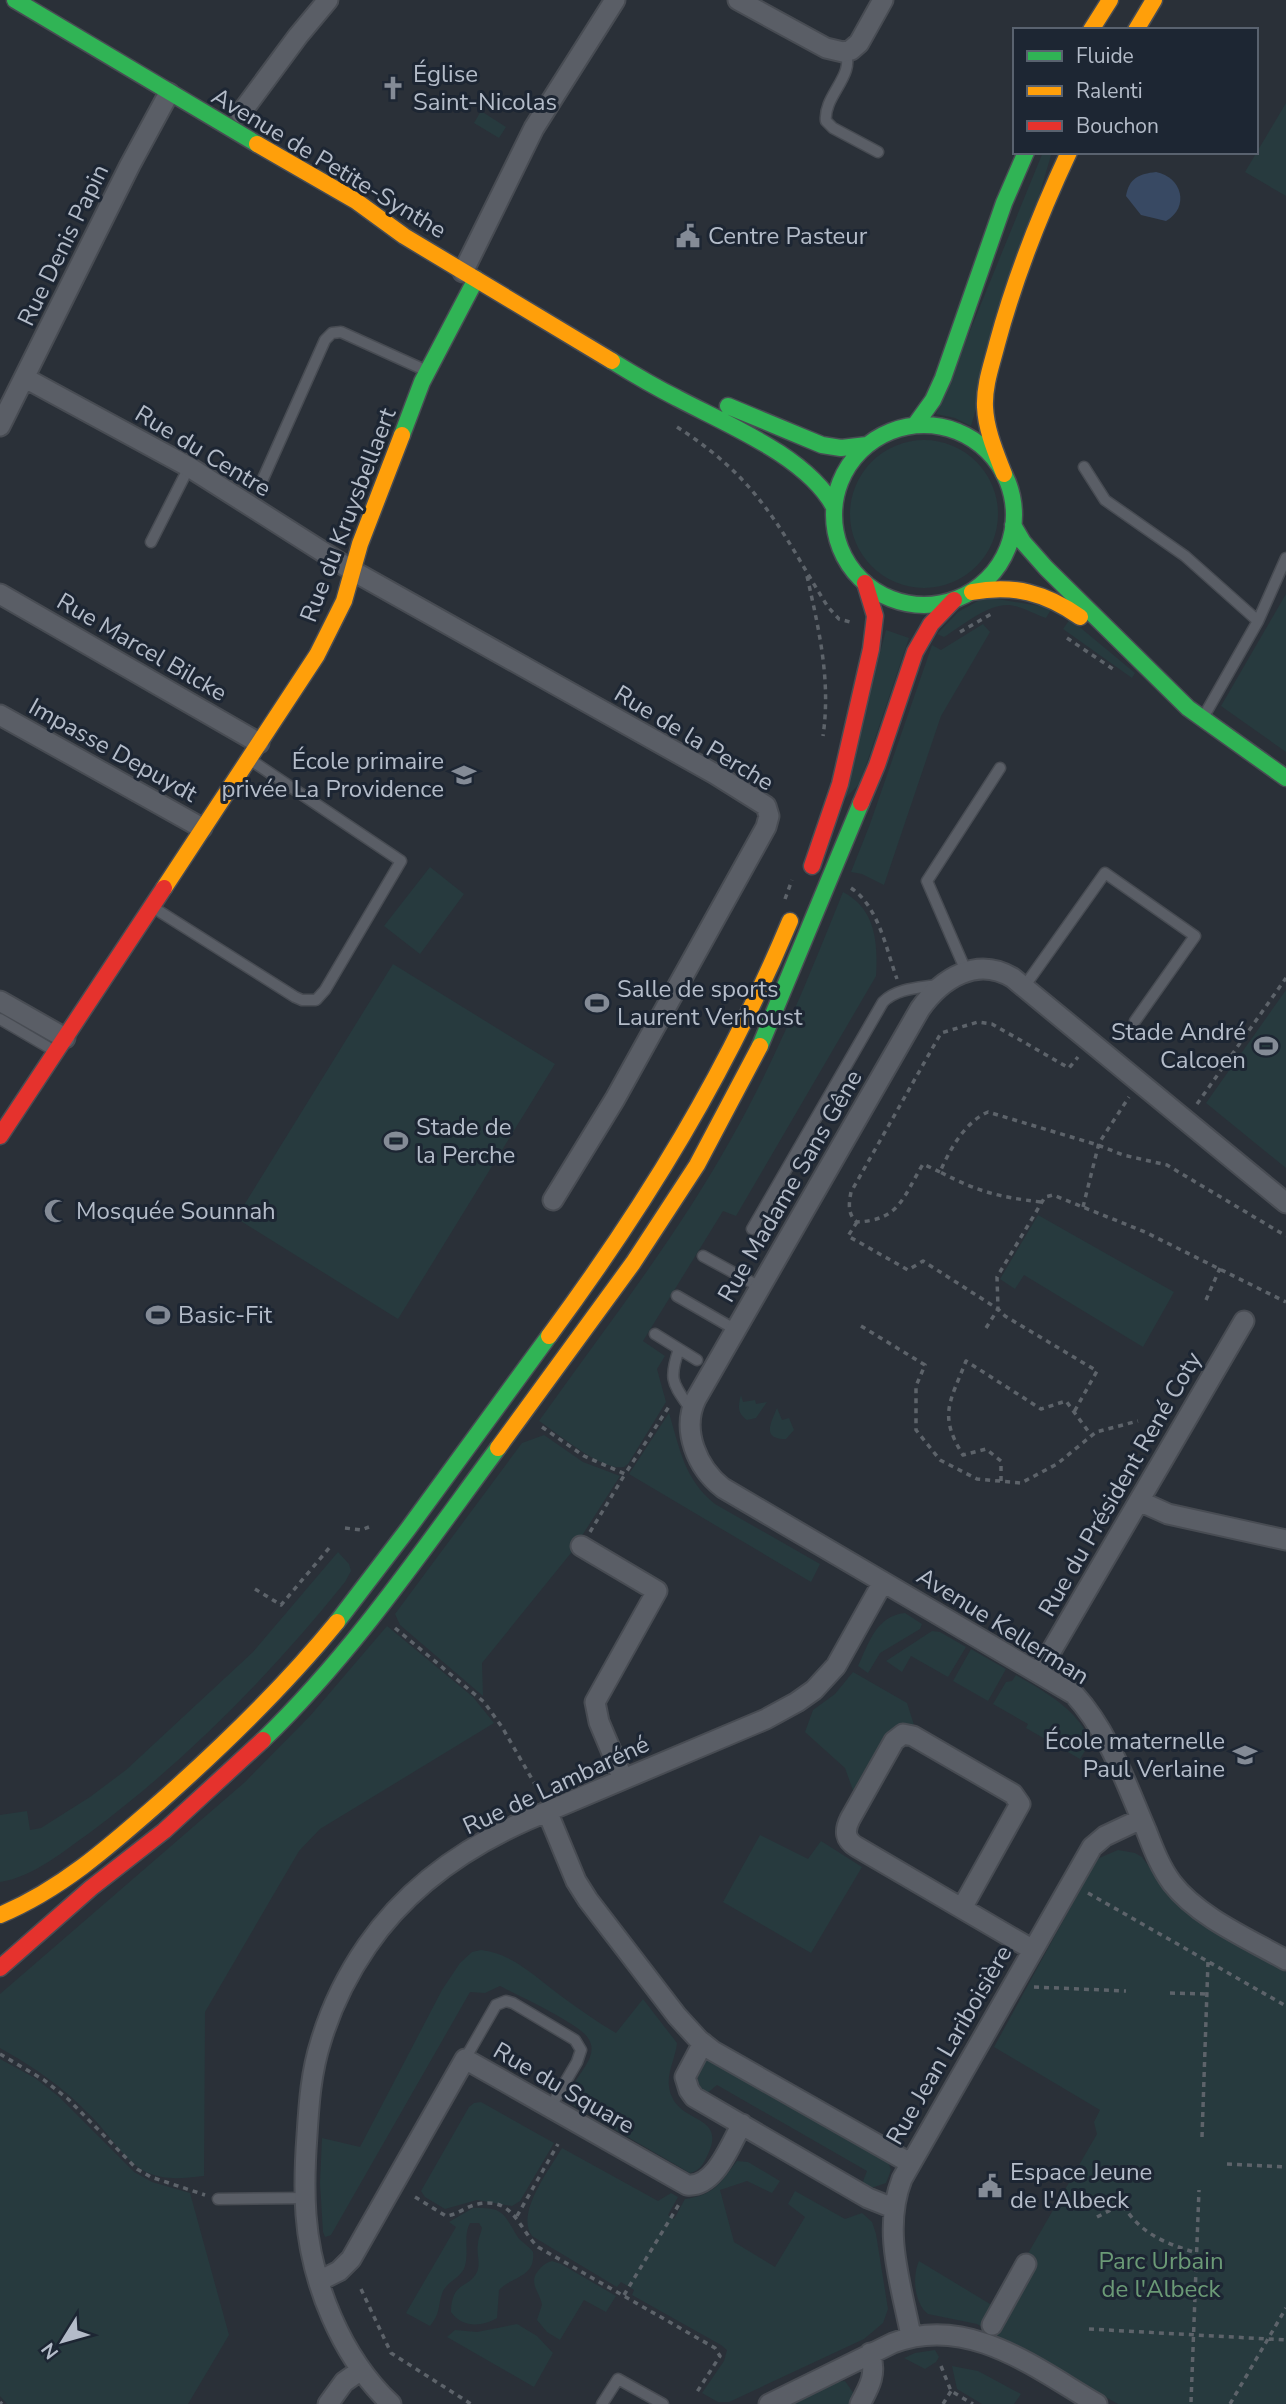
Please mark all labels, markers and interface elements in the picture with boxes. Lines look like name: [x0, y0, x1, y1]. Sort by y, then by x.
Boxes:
legend: [1013, 28, 1258, 154]
text: Fluide: [1076, 42, 1134, 70]
place label: Église Saint-Nicolas: [413, 58, 557, 118]
church icon: Église Saint-Nicolas: [379, 74, 407, 102]
text: Ralenti: [1076, 77, 1143, 105]
street label: Avenue de Petite-Synthe: [206, 80, 452, 246]
text: Bouchon: [1076, 112, 1159, 140]
street label: Rue Denis Papin: [10, 159, 116, 331]
place label: Centre Pasteur: [708, 220, 868, 252]
public building icon: Centre Pasteur: [674, 222, 702, 250]
street label: Rue du Centre: [129, 398, 277, 504]
street label: Rue du Kruysbellaert: [292, 403, 404, 627]
street label: Rue Marcel Bilcke: [51, 585, 233, 709]
street label: Rue de la Perche: [608, 678, 780, 798]
street label: Impasse Depuydt: [23, 690, 203, 810]
place label: École primaire privée La Providence: [222, 745, 444, 805]
school or university icon: École primaire privée La Providence: [450, 761, 478, 789]
place label: Salle de sports Laurent Verhoust: [617, 973, 803, 1033]
sports icon: Salle de sports Laurent Verhoust: [583, 989, 611, 1017]
place label: Stade André Calcoen: [1111, 1016, 1246, 1076]
sports icon: Stade André Calcoen: [1252, 1032, 1280, 1060]
street label: Rue Madame Sans Gêne: [710, 1064, 870, 1308]
place label: Stade de la Perche: [416, 1111, 515, 1171]
sports icon: Stade de la Perche: [382, 1127, 410, 1155]
place label: Mosquée Sounnah: [76, 1195, 276, 1227]
mosque icon: Mosquée Sounnah: [42, 1197, 70, 1225]
place label: Basic-Fit: [178, 1299, 273, 1331]
sports icon: Basic-Fit: [144, 1301, 172, 1329]
street label: Rue du Président René Coty: [1031, 1345, 1209, 1622]
street label: Avenue Kellerman: [911, 1560, 1095, 1692]
place label: École maternelle Paul Verlaine: [1045, 1725, 1225, 1785]
street label: Rue de Lambaréné: [458, 1728, 654, 1842]
school or university icon: École maternelle Paul Verlaine: [1231, 1741, 1259, 1769]
street label: Rue Jean Lariboisière: [879, 1939, 1019, 2151]
street label: Rue du Square: [487, 2035, 641, 2141]
place label: Espace Jeune de l'Albeck: [1010, 2156, 1152, 2216]
public building icon: Espace Jeune de l'Albeck: [976, 2172, 1004, 2200]
park label: Parc Urbain de l'Albeck: [1098, 2245, 1224, 2305]
north arrow: [28, 2306, 98, 2376]
text: N: [36, 2337, 65, 2364]

